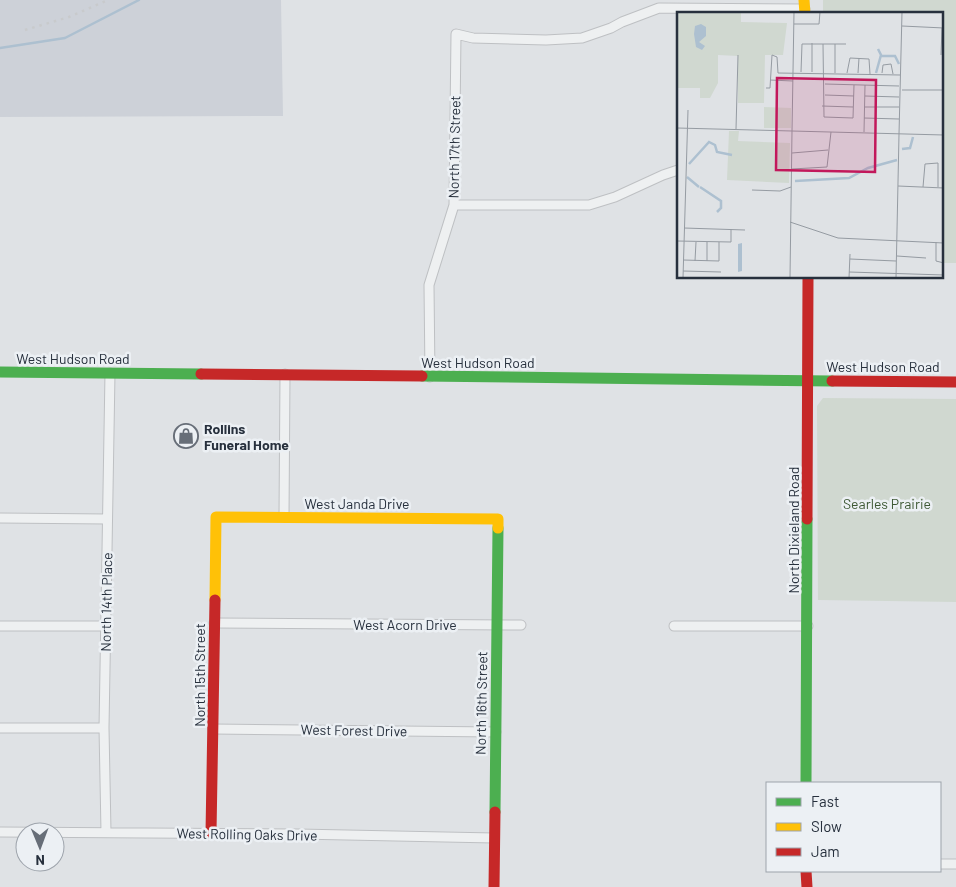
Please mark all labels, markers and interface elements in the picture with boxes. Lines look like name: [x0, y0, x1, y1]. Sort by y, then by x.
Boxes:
inset map: [677, 12, 944, 279]
street label: North 17th Street: [445, 95, 463, 199]
street label: West Hudson Road: [16, 350, 130, 367]
street label: West Hudson Road: [421, 354, 535, 371]
street label: West Hudson Road: [826, 358, 940, 375]
place label: Rollins Funeral Home: [204, 420, 289, 453]
shop icon: Rollins Funeral Home: [173, 423, 199, 449]
street label: North Dixieland Road: [785, 467, 802, 593]
street label: West Janda Drive: [304, 495, 410, 512]
park label: Searles Prairie: [843, 495, 931, 512]
street label: North 14th Place: [97, 552, 115, 652]
street label: West Acorn Drive: [353, 616, 457, 633]
street label: North 15th Street: [191, 623, 208, 727]
street label: North 16th Street: [472, 651, 490, 755]
street label: West Forest Drive: [300, 721, 408, 739]
legend: [766, 782, 941, 872]
text: Fast: [811, 792, 839, 810]
text: Slow: [811, 817, 842, 835]
north arrow: [15, 822, 65, 872]
street label: West Rolling Oaks Drive: [176, 824, 318, 844]
text: Jam: [811, 842, 840, 860]
text: N: [35, 852, 45, 869]

